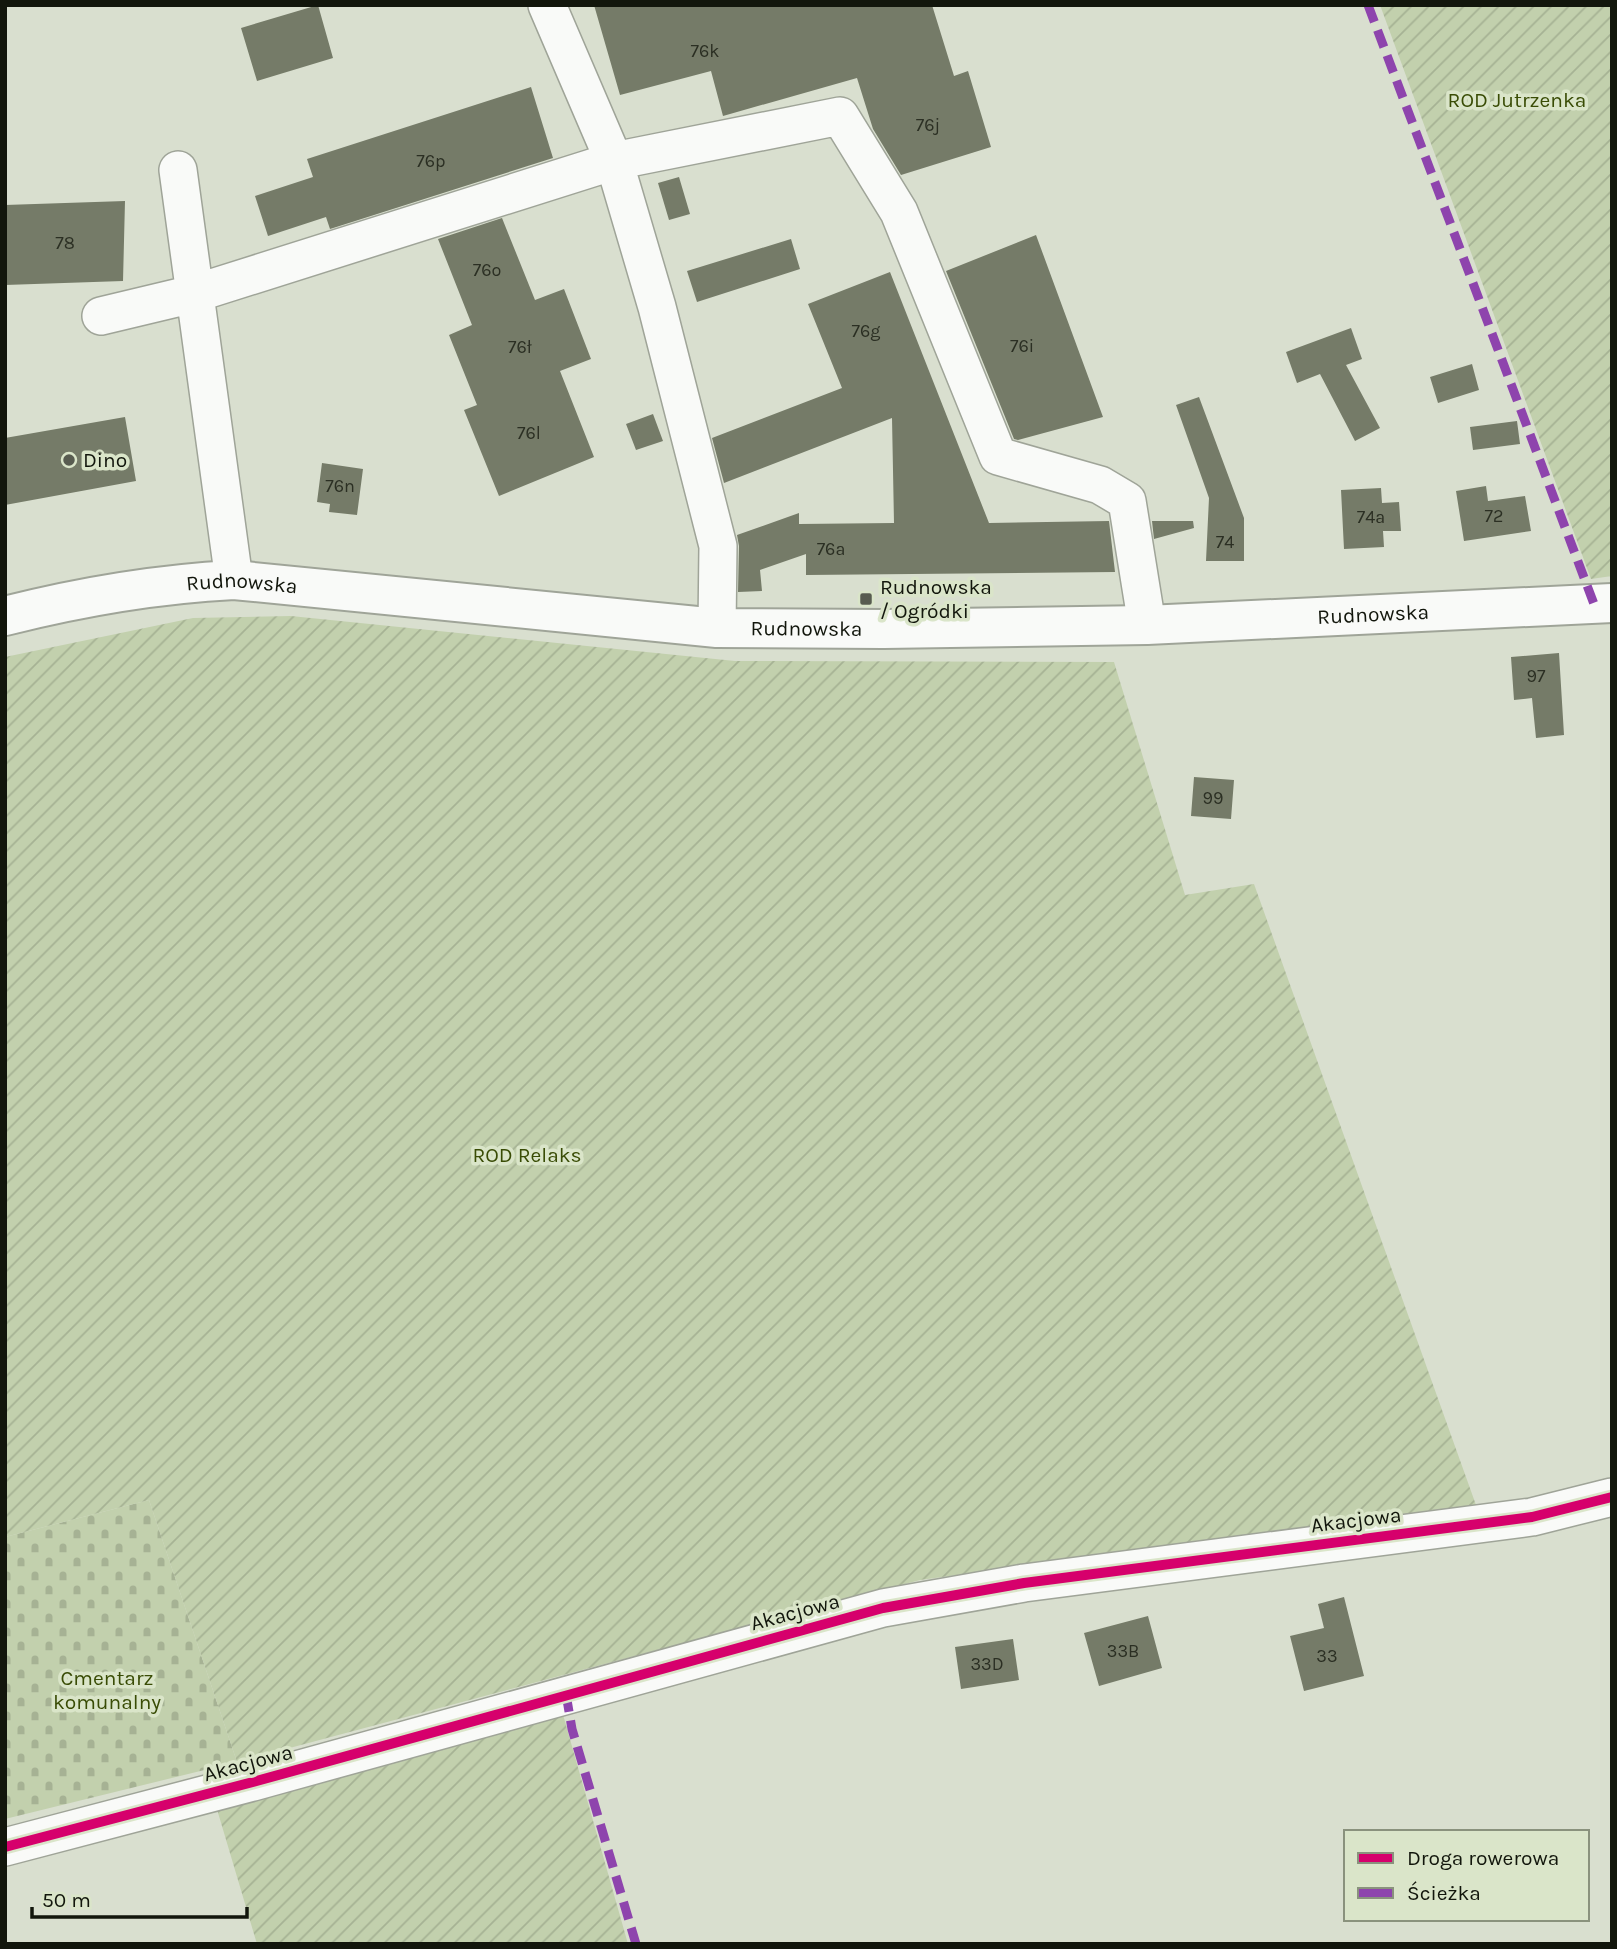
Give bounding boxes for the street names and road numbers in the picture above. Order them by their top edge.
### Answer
street label: Rudnowska [185,568,299,598]
street label: Rudnowska [1317,600,1430,629]
street label: Rudnowska [750,616,862,641]
street label: Akacjowa [1309,1503,1403,1537]
street label: Akacjowa [748,1589,842,1635]
street label: Akacjowa [201,1740,295,1786]

